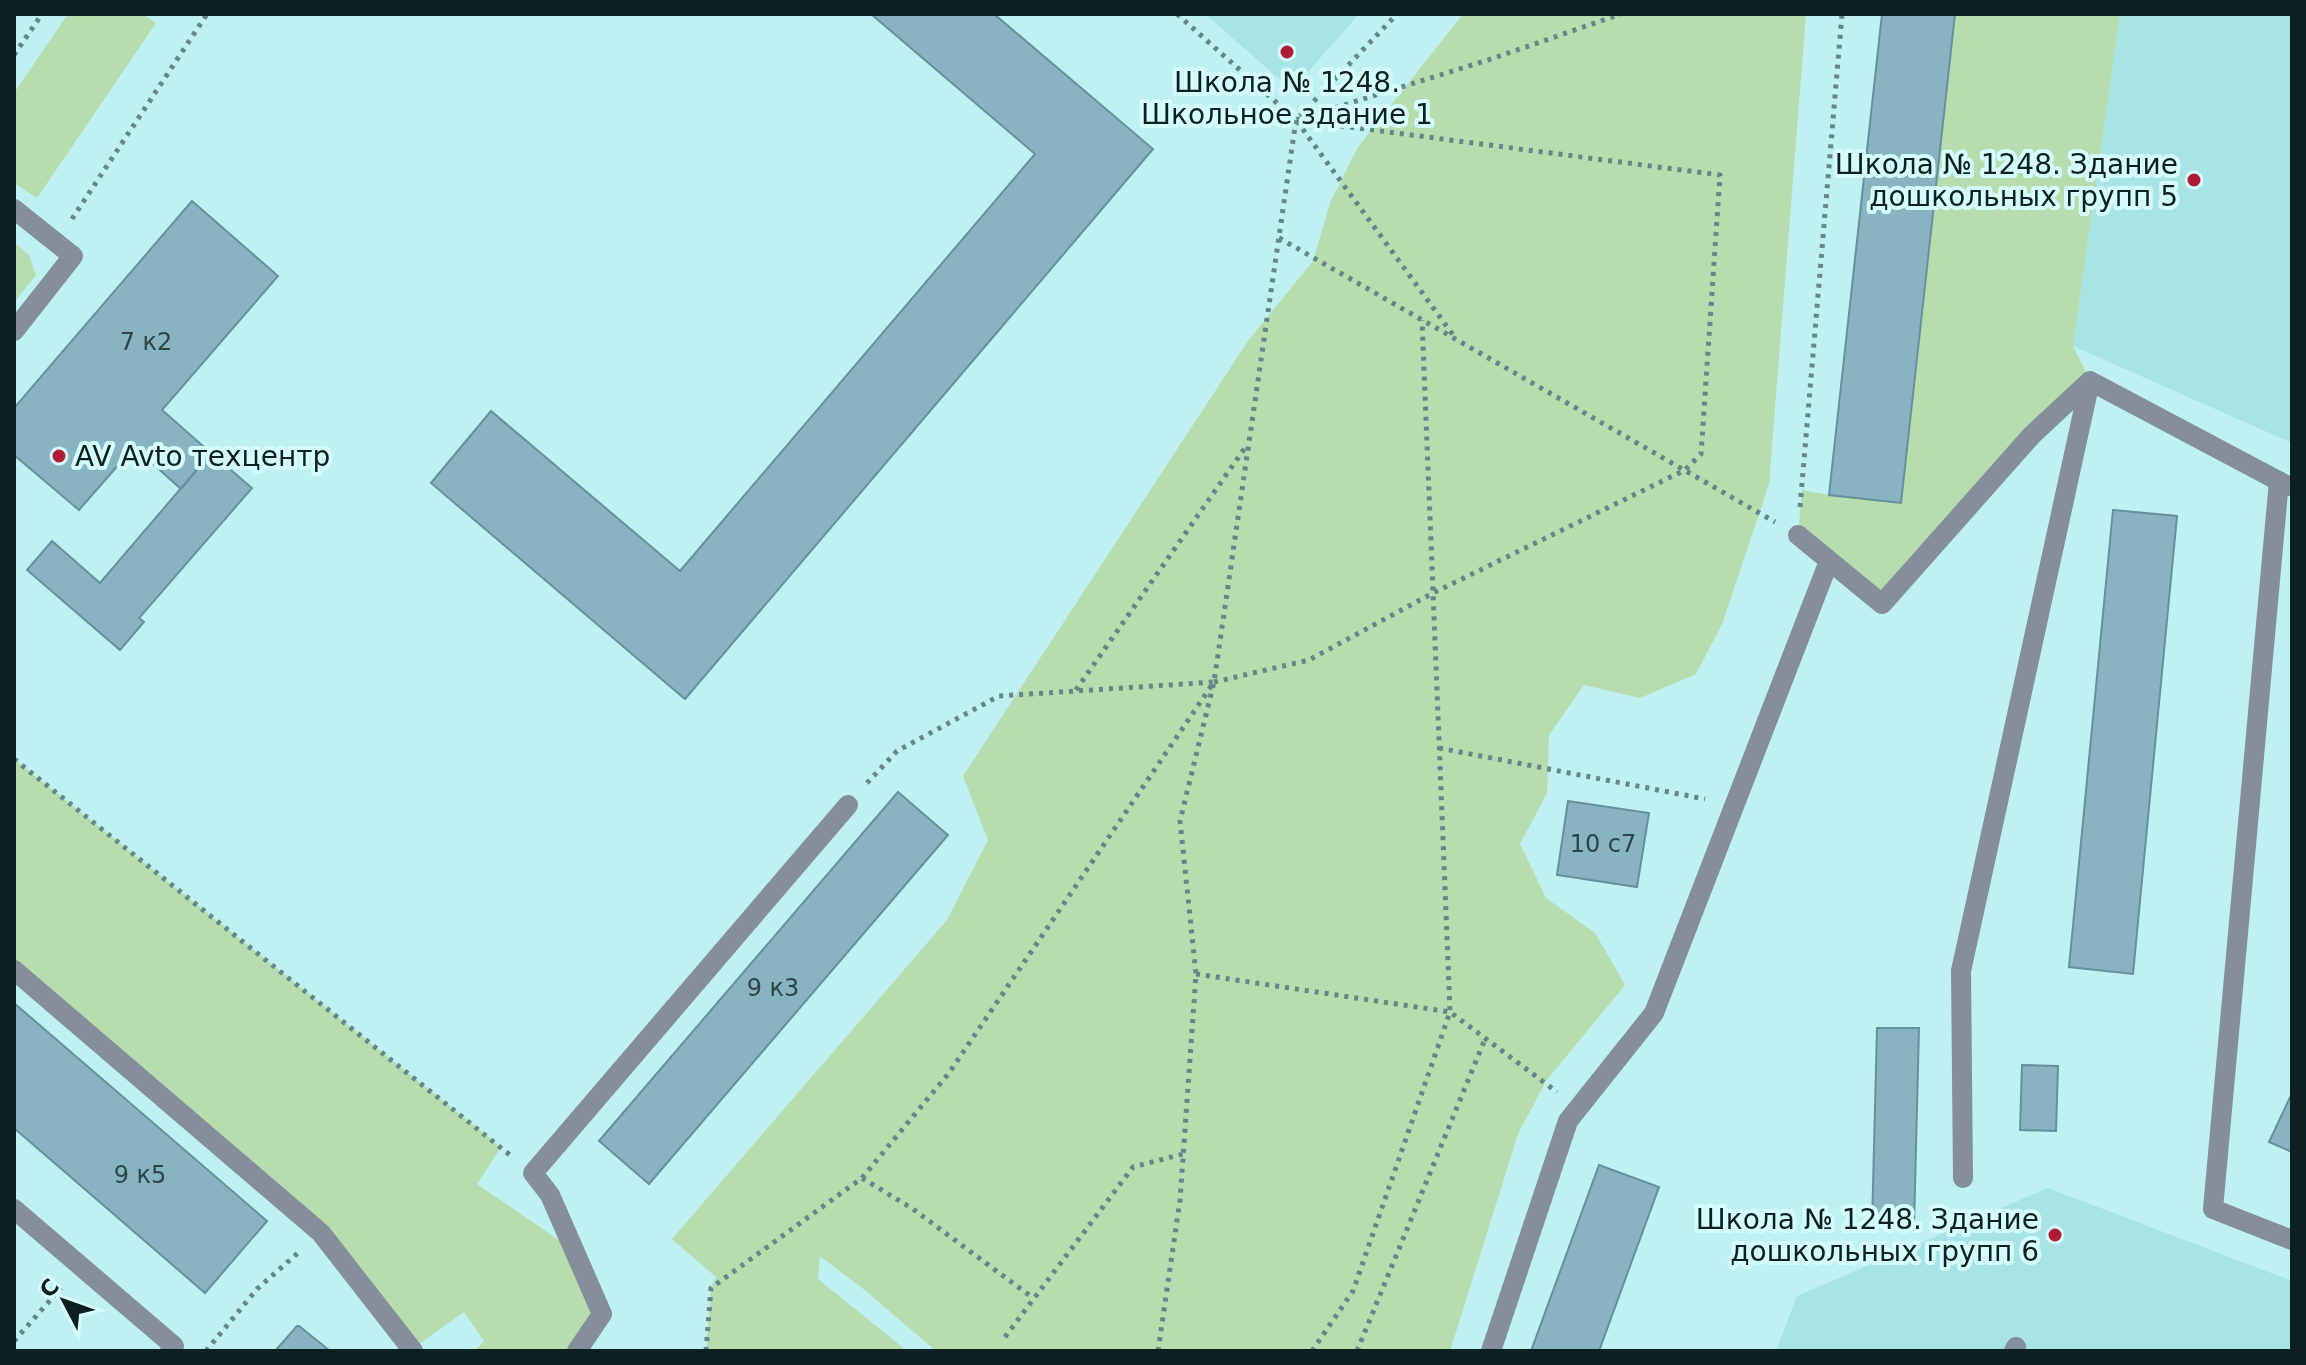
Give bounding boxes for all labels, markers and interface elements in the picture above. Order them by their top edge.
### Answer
marker: Школа № 1248. Школьное здание 1 [1278,43,1296,61]
place label: Школа № 1248. Школьное здание 1 [1141,66,1433,131]
place label: Школа № 1248. Здание дошкольных групп 5 [1835,148,2178,213]
marker: Школа № 1248. Здание дошкольных групп 5 [2185,171,2203,189]
house number: 7 к2 [120,328,172,356]
place label: AV Avto техцентр [75,440,330,473]
marker: AV Avto техцентр [50,447,68,465]
house number: 10 с7 [1570,830,1636,858]
house number: 9 к3 [747,974,799,1002]
house number: 9 к5 [114,1161,166,1189]
place label: Школа № 1248. Здание дошкольных групп 6 [1696,1203,2039,1268]
marker: Школа № 1248. Здание дошкольных групп 6 [2046,1226,2064,1244]
north arrow [24,1261,104,1341]
text: С [35,1274,64,1303]

